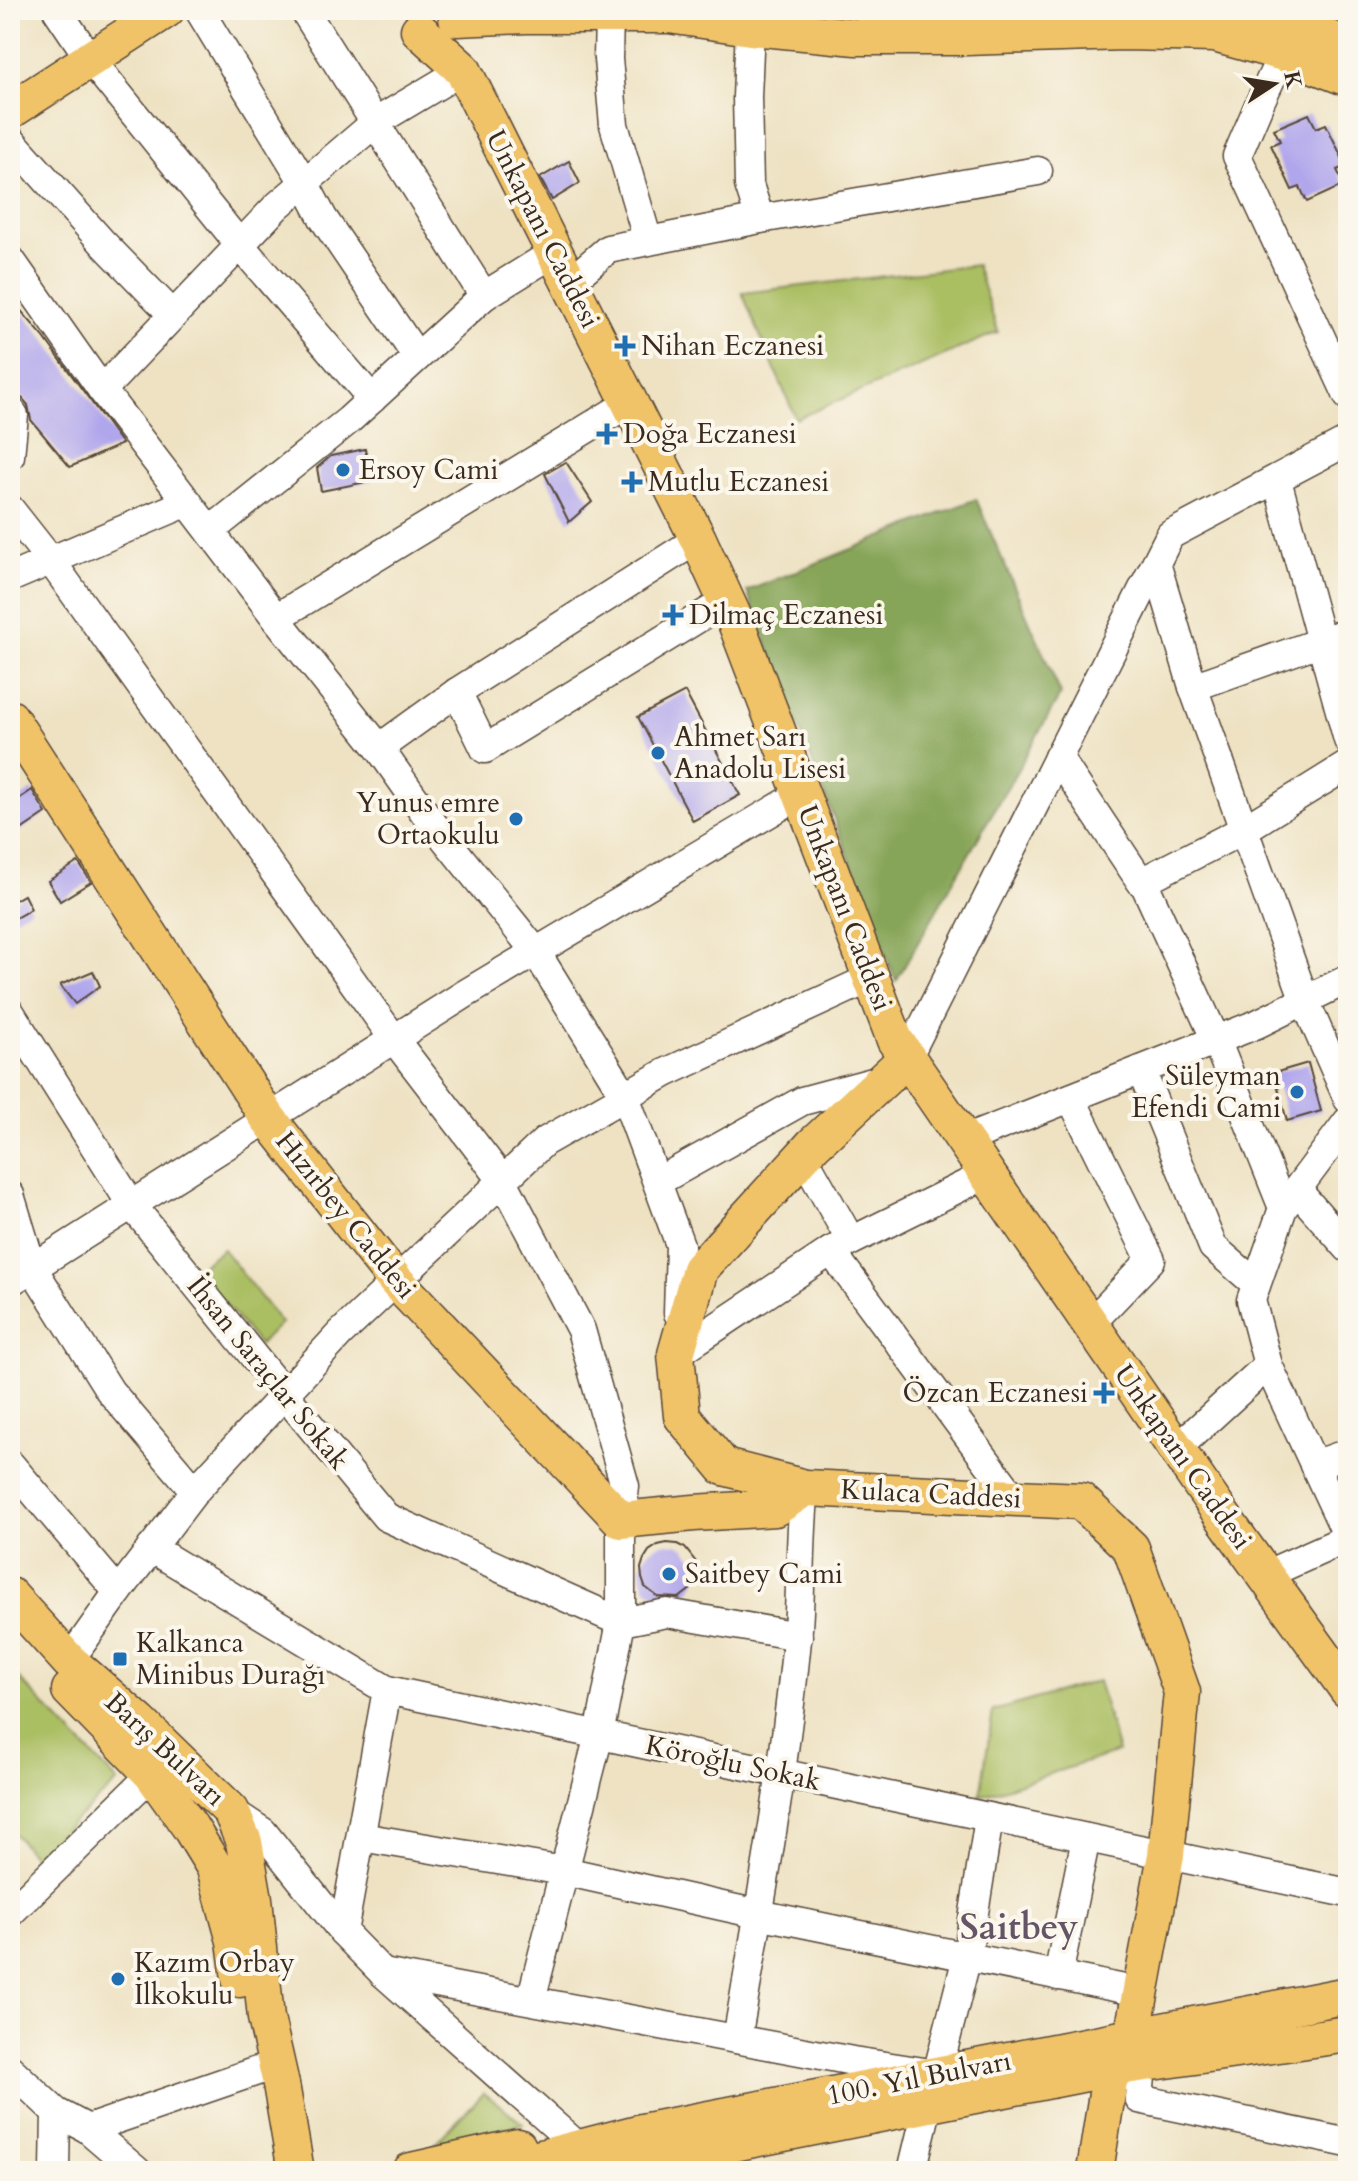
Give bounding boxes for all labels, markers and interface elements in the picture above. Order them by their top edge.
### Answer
north arrow [1234,44,1314,124]
text: K [1276,68,1309,92]
street label: Unkapanı Caddesi [477,124,609,335]
place label: Nihan Eczanesi [641,327,824,365]
marker: Nihan Eczanesi [616,337,634,355]
place label: Doğa Eczanesi [623,415,797,453]
marker: Doğa Eczanesi [598,425,616,443]
place label: Ersoy Cami [359,451,498,489]
marker: Ersoy Cami [334,461,352,479]
place label: Mutlu Eczanesi [648,463,829,501]
marker: Mutlu Eczanesi [623,473,641,491]
place label: Dilmaç Eczanesi [689,596,883,634]
marker: Dilmaç Eczanesi [664,606,682,624]
place label: Ahmet Sarı Anadolu Lisesi [674,718,846,788]
marker: Ahmet Sarı Anadolu Lisesi [649,744,667,762]
place label: Yunus emre Ortaokulu [356,784,500,854]
street label: Unkapanı Caddesi [788,800,902,1016]
marker: Yunus emre Ortaokulu [507,810,525,828]
place label: Süleyman Efendi Cami [1131,1057,1281,1127]
marker: Süleyman Efendi Cami [1288,1083,1306,1101]
street label: Hızırbey Caddesi [267,1123,425,1307]
street label: İhsan Saraçlar Sokak [178,1268,358,1478]
street label: Unkapanı Caddesi [1105,1357,1261,1557]
place label: Özcan Eczanesi [902,1374,1088,1412]
marker: Özcan Eczanesi [1095,1384,1113,1402]
street label: Kulaca Caddesi [840,1470,1023,1518]
place label: Saitbey Cami [685,1555,843,1593]
marker: Saitbey Cami [660,1565,678,1583]
place label: Kalkanca Minibus Durağı [136,1624,325,1694]
marker: Kalkanca Minibus Durağı [111,1650,129,1668]
street label: Barış Bulvarı [96,1683,234,1815]
street label: Köroğlu Sokak [642,1726,824,1800]
district label: Saitbey [960,1903,1079,1952]
place label: Kazım Orbay İlkokulu [134,1944,295,2014]
marker: Kazım Orbay İlkokulu [109,1970,127,1988]
street label: 100. Yıl Bulvarı [824,2041,1014,2114]

